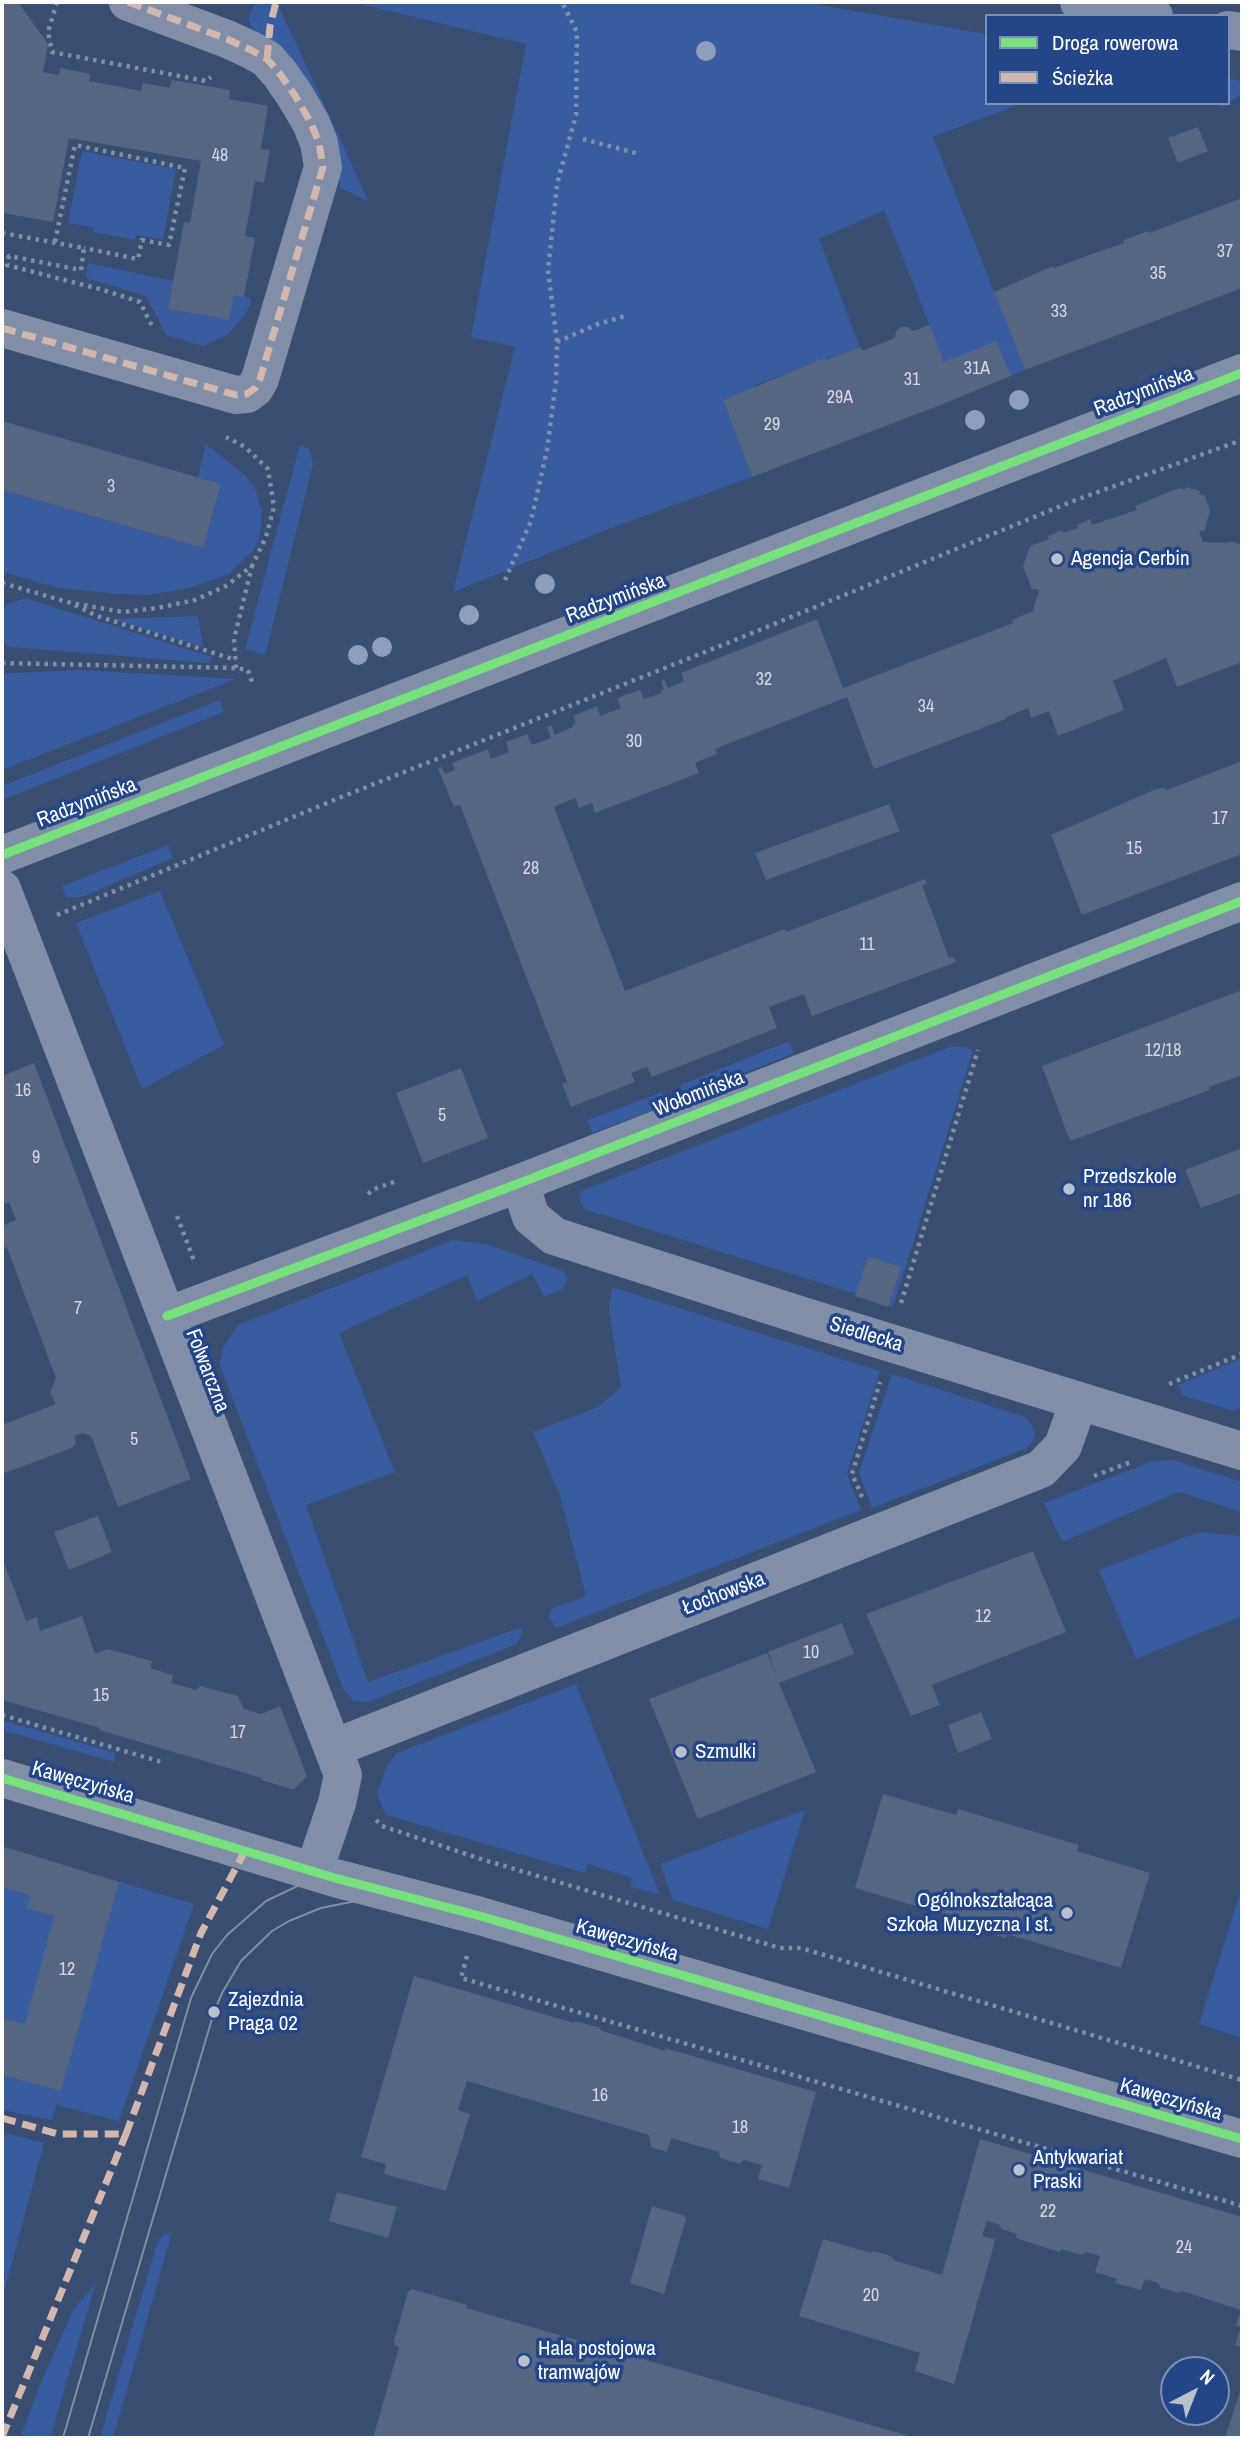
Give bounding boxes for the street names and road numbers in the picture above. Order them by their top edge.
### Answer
street label: Radzymińska [1091,362,1197,422]
street label: Radzymińska [563,569,669,629]
street label: Radzymińska [34,773,140,833]
street label: Wołomińska [650,1065,748,1123]
street label: Siedlecka [826,1312,906,1358]
street label: Folwarczna [180,1326,234,1416]
street label: Łochowska [679,1567,769,1621]
street label: Kawęczyńska [29,1756,137,1810]
street label: Kawęczyńska [573,1914,681,1968]
street label: Kawęczyńska [1117,2073,1225,2127]

